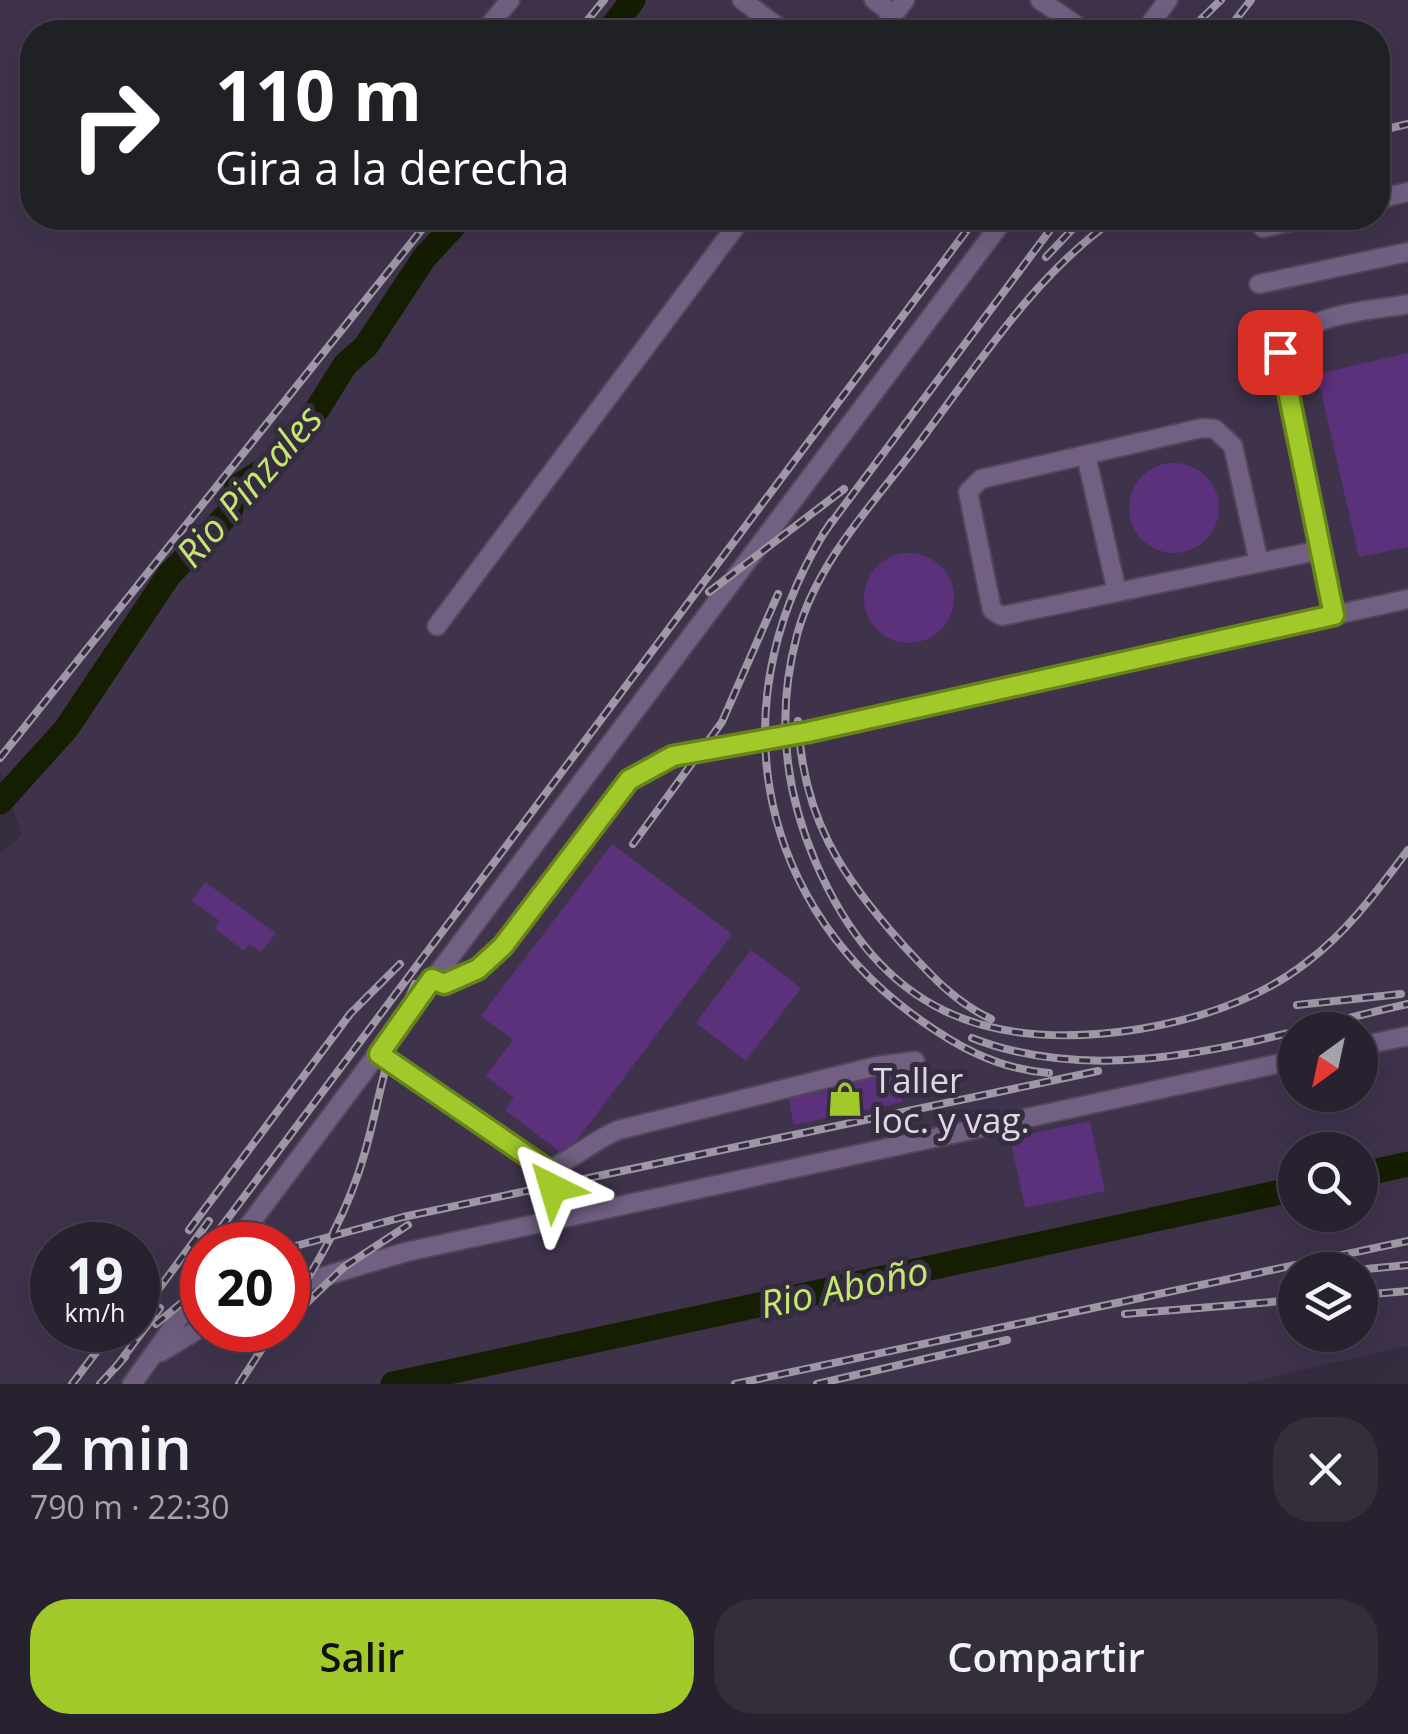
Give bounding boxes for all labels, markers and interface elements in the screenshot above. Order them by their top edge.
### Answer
text: 110 m [215,46,422,142]
icon: right [50,60,180,190]
text: Gira a la derecha [215,137,570,198]
pin [1238,310,1323,395]
icon: arrive [1253,325,1308,380]
water label: Rio Pinzales [163,393,333,577]
north arrow [1278,1012,1378,1112]
map controls [1278,1012,1378,1352]
place label: Taller loc. y vag. [873,1056,1030,1143]
shop icon: Taller loc. y vag. [826,1080,864,1118]
button: search [1278,1132,1378,1232]
position arrow [501,1136,605,1240]
speed limit sign: 20 [180,1222,310,1352]
text: 19 [66,1241,124,1309]
water label: Rio Aboño [755,1243,933,1329]
button: layers [1278,1252,1378,1352]
text: km/h [65,1295,125,1329]
text: 2 min [30,1406,192,1488]
button: close [1273,1417,1378,1522]
text: 790 m · 22:30 [30,1485,229,1528]
button: Salir [30,1599,694,1714]
button: Compartir [714,1599,1378,1714]

